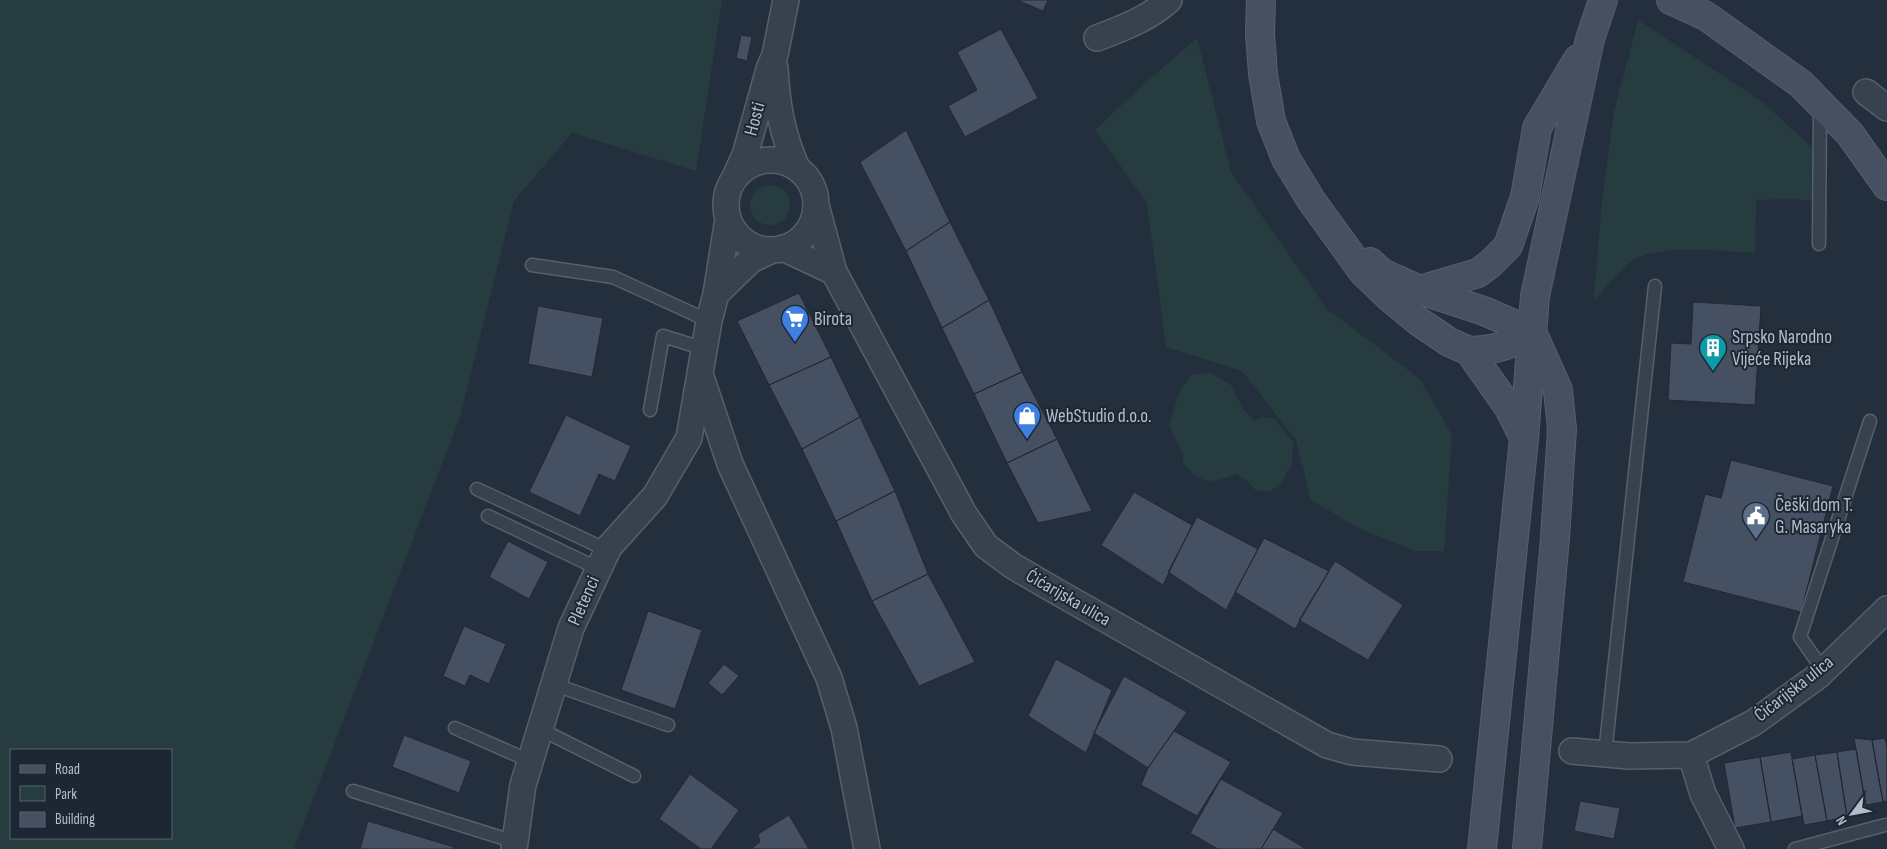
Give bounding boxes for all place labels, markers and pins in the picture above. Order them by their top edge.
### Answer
supermarket icon: Birota [780,304,810,343]
place label: Birota [814,308,852,331]
place label: Srpsko Narodno Vijeće Rijeka [1732,326,1832,371]
building icon: Srpsko Narodno Vijeće Rijeka [1698,333,1728,372]
shop icon: WebStudio d.o.o. [1012,401,1042,440]
place label: WebStudio d.o.o. [1046,405,1152,428]
place label: Češki dom T. G. Masaryka [1775,494,1853,539]
public building icon: Češki dom T. G. Masaryka [1741,501,1771,540]

